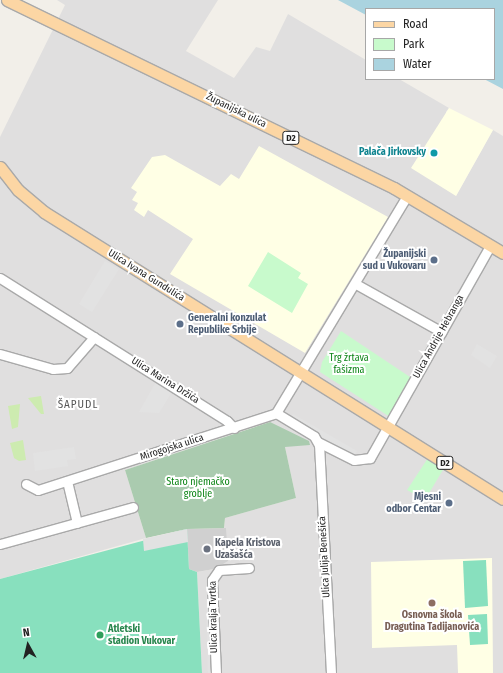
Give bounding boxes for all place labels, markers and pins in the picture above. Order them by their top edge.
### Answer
place label: Palača Jirkovsky [359,147,426,159]
marker: Palača Jirkovsky [429,148,439,158]
place label: Županijski sud u Vukovaru [363,248,426,272]
marker: Županijski sud u Vukovaru [429,255,439,265]
place label: Generalni konzulat Republike Srbije [188,312,266,336]
marker: Generalni konzulat Republike Srbije [175,319,185,329]
place label: Mjesni odbor Centar [386,491,441,514]
marker: Mjesni odbor Centar [444,498,454,508]
place label: Kapela Kristova Uzašašća [215,537,280,560]
marker: Kapela Kristova Uzašašća [202,544,212,554]
marker: Osnovna škola Dragutina Tadijanovića [427,598,437,608]
place label: Osnovna škola Dragutina Tadijanovića [385,609,479,632]
place label: Atletski stadion Vukovar [108,623,175,646]
marker: Atletski stadion Vukovar [95,630,105,640]

